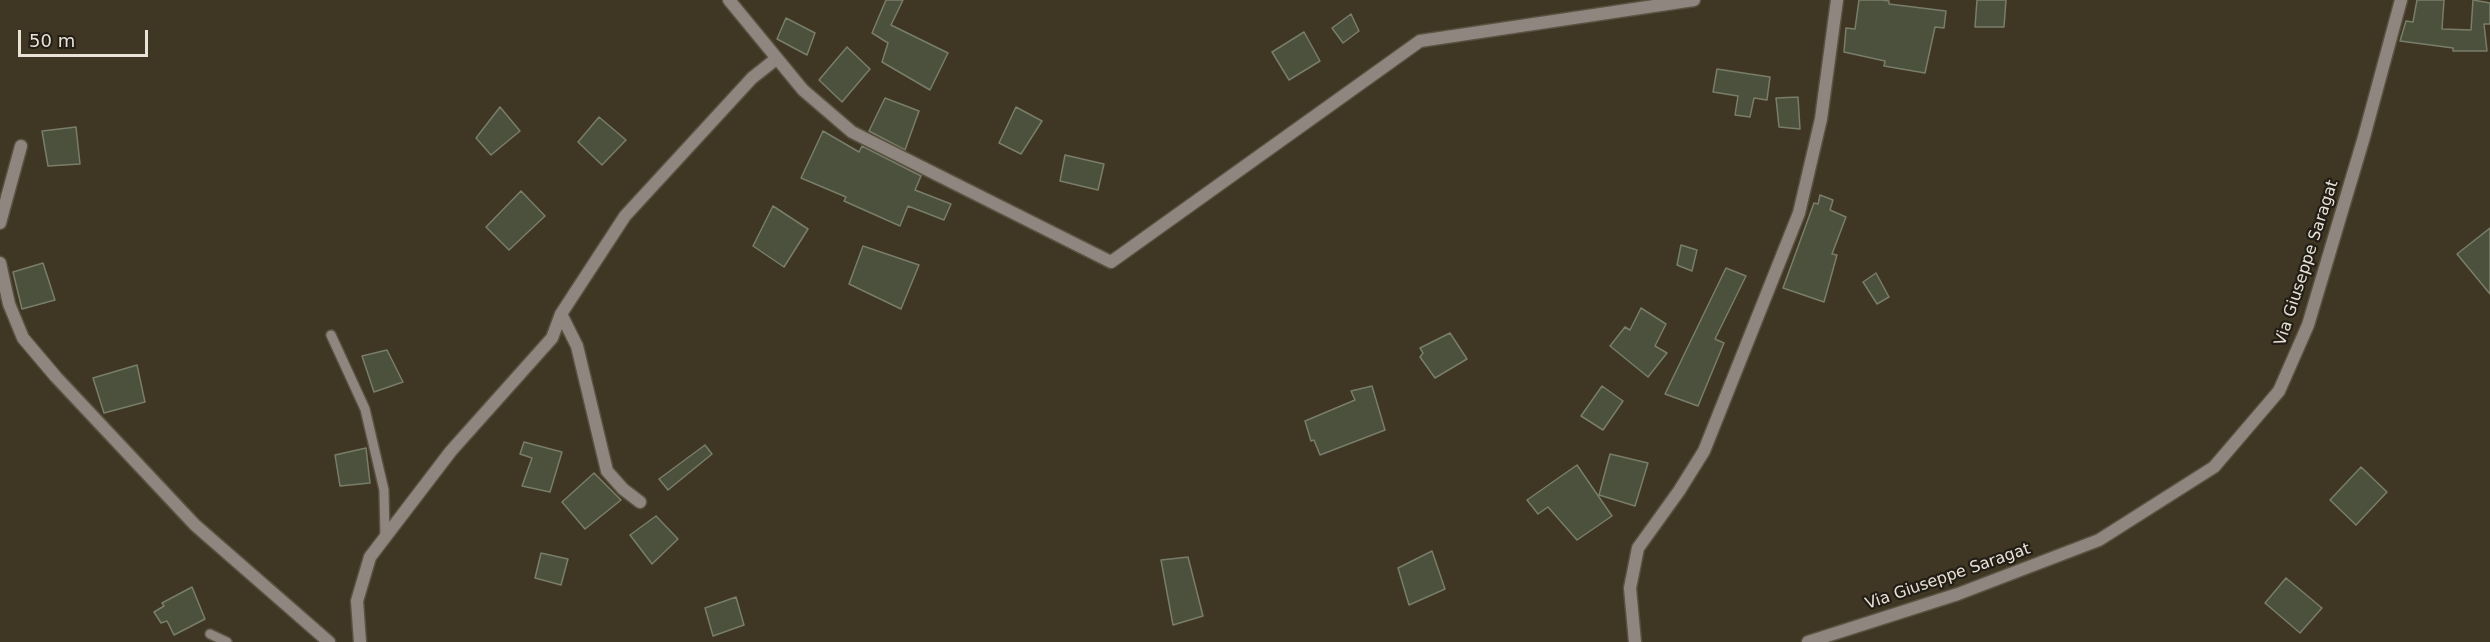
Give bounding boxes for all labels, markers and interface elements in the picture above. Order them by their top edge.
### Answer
scale bar [21,18,152,56]
text: 50 m [29,30,75,51]
street label: Via Giuseppe Saragat [2271,178,2343,348]
street label: Via Giuseppe Saragat [1863,540,2033,614]

